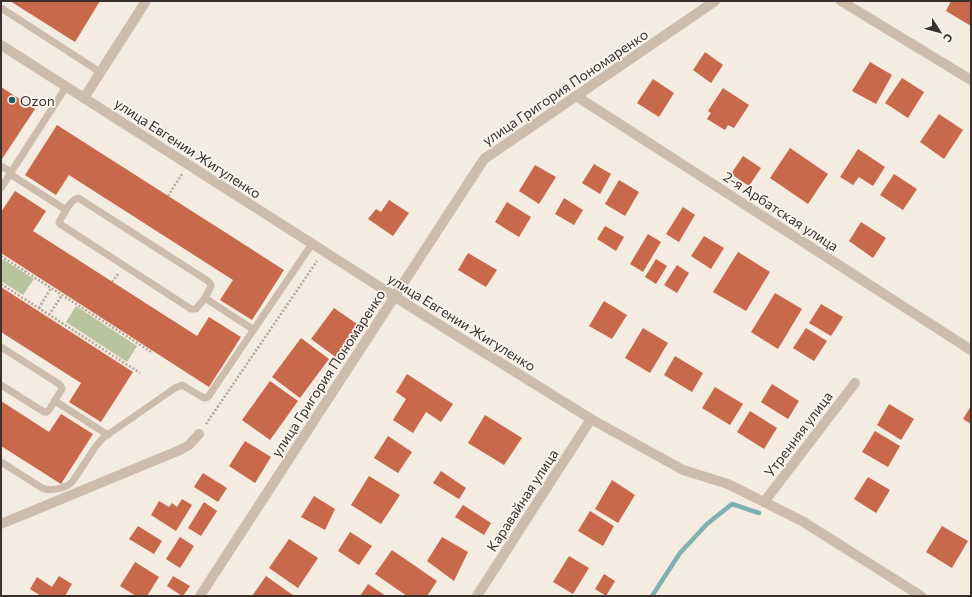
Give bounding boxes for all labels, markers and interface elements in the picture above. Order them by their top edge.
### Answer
north arrow [920,12,960,52]
street label: улица Григория Пономаренко [479,25,651,149]
text: С [941,31,956,45]
place label: Ozon [20,92,55,109]
street label: улица Евгении Жигуленко [112,94,264,202]
marker: Ozon [7,95,17,105]
street label: 2-я Арбатская улица [720,167,842,255]
street label: улица Евгении Жигуленко [385,269,539,375]
street label: улица Григория Пономаренко [267,286,389,460]
street label: Утренняя улица [760,388,836,480]
street label: Каравайная улица [483,446,561,554]

